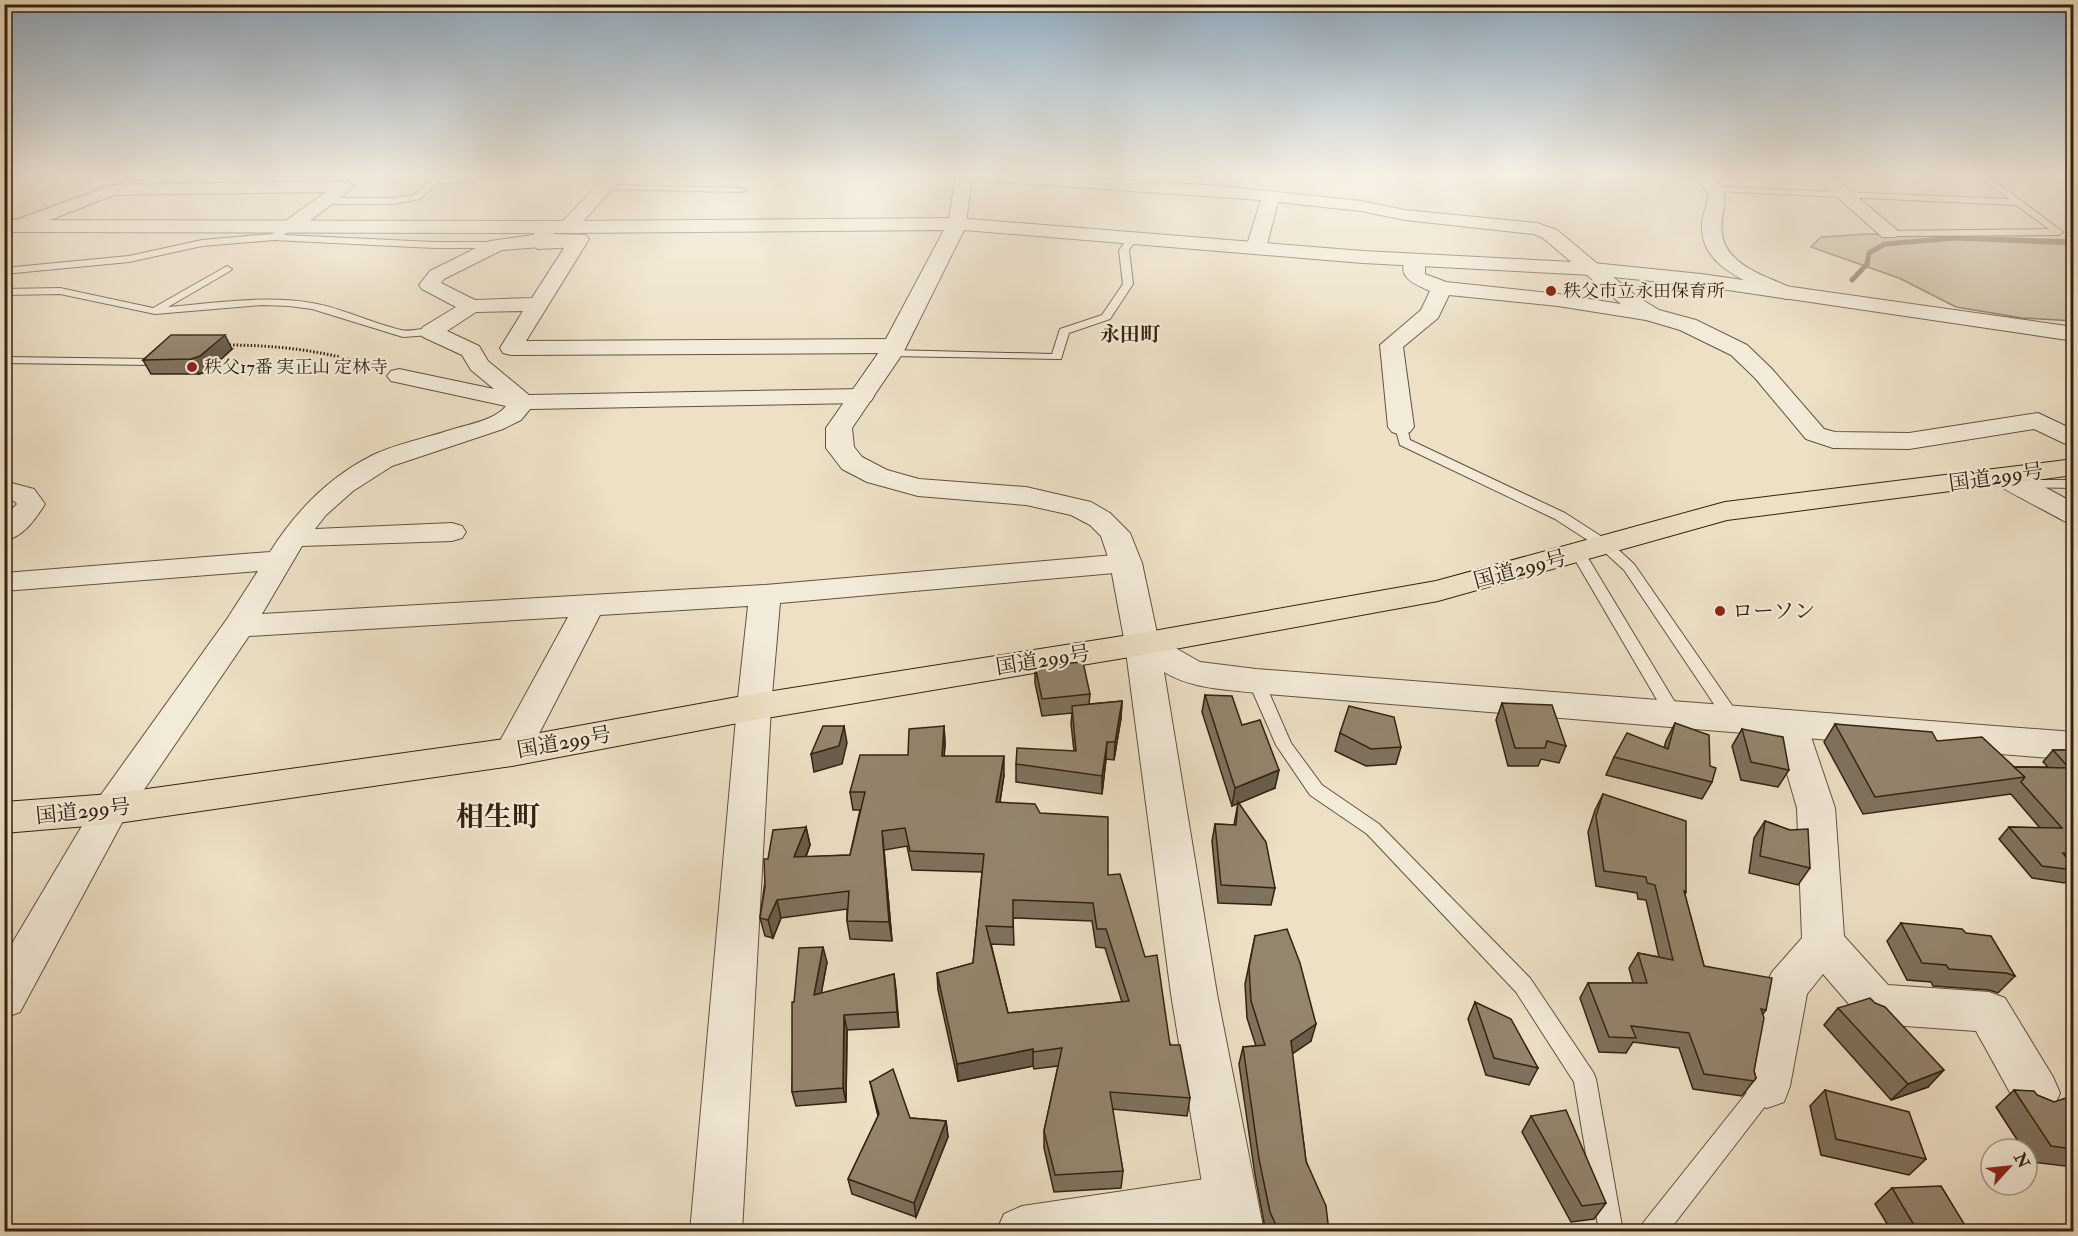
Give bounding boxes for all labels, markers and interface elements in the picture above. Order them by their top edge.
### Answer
place label: 秩父市立永田保育所 [1563,280,1725,303]
marker: 秩父市立永田保育所 [1544,284,1558,298]
district label: 永田町 [1100,322,1161,347]
place label: 秩父17番 実正山 定林寺 [204,356,388,379]
marker: 秩父17番 実正山 定林寺 [185,360,199,374]
street label: 国道299号 [1947,458,2045,497]
street label: 国道299号 [1471,544,1570,595]
place label: ローソン [1732,598,1815,625]
marker: ローソン [1713,604,1727,618]
street label: 国道299号 [994,640,1092,681]
street label: 国道299号 [515,721,613,764]
street label: 国道299号 [34,793,132,830]
district label: 相生町 [456,800,540,835]
north arrow [1979,1137,2039,1197]
text: N [2009,1149,2034,1172]

